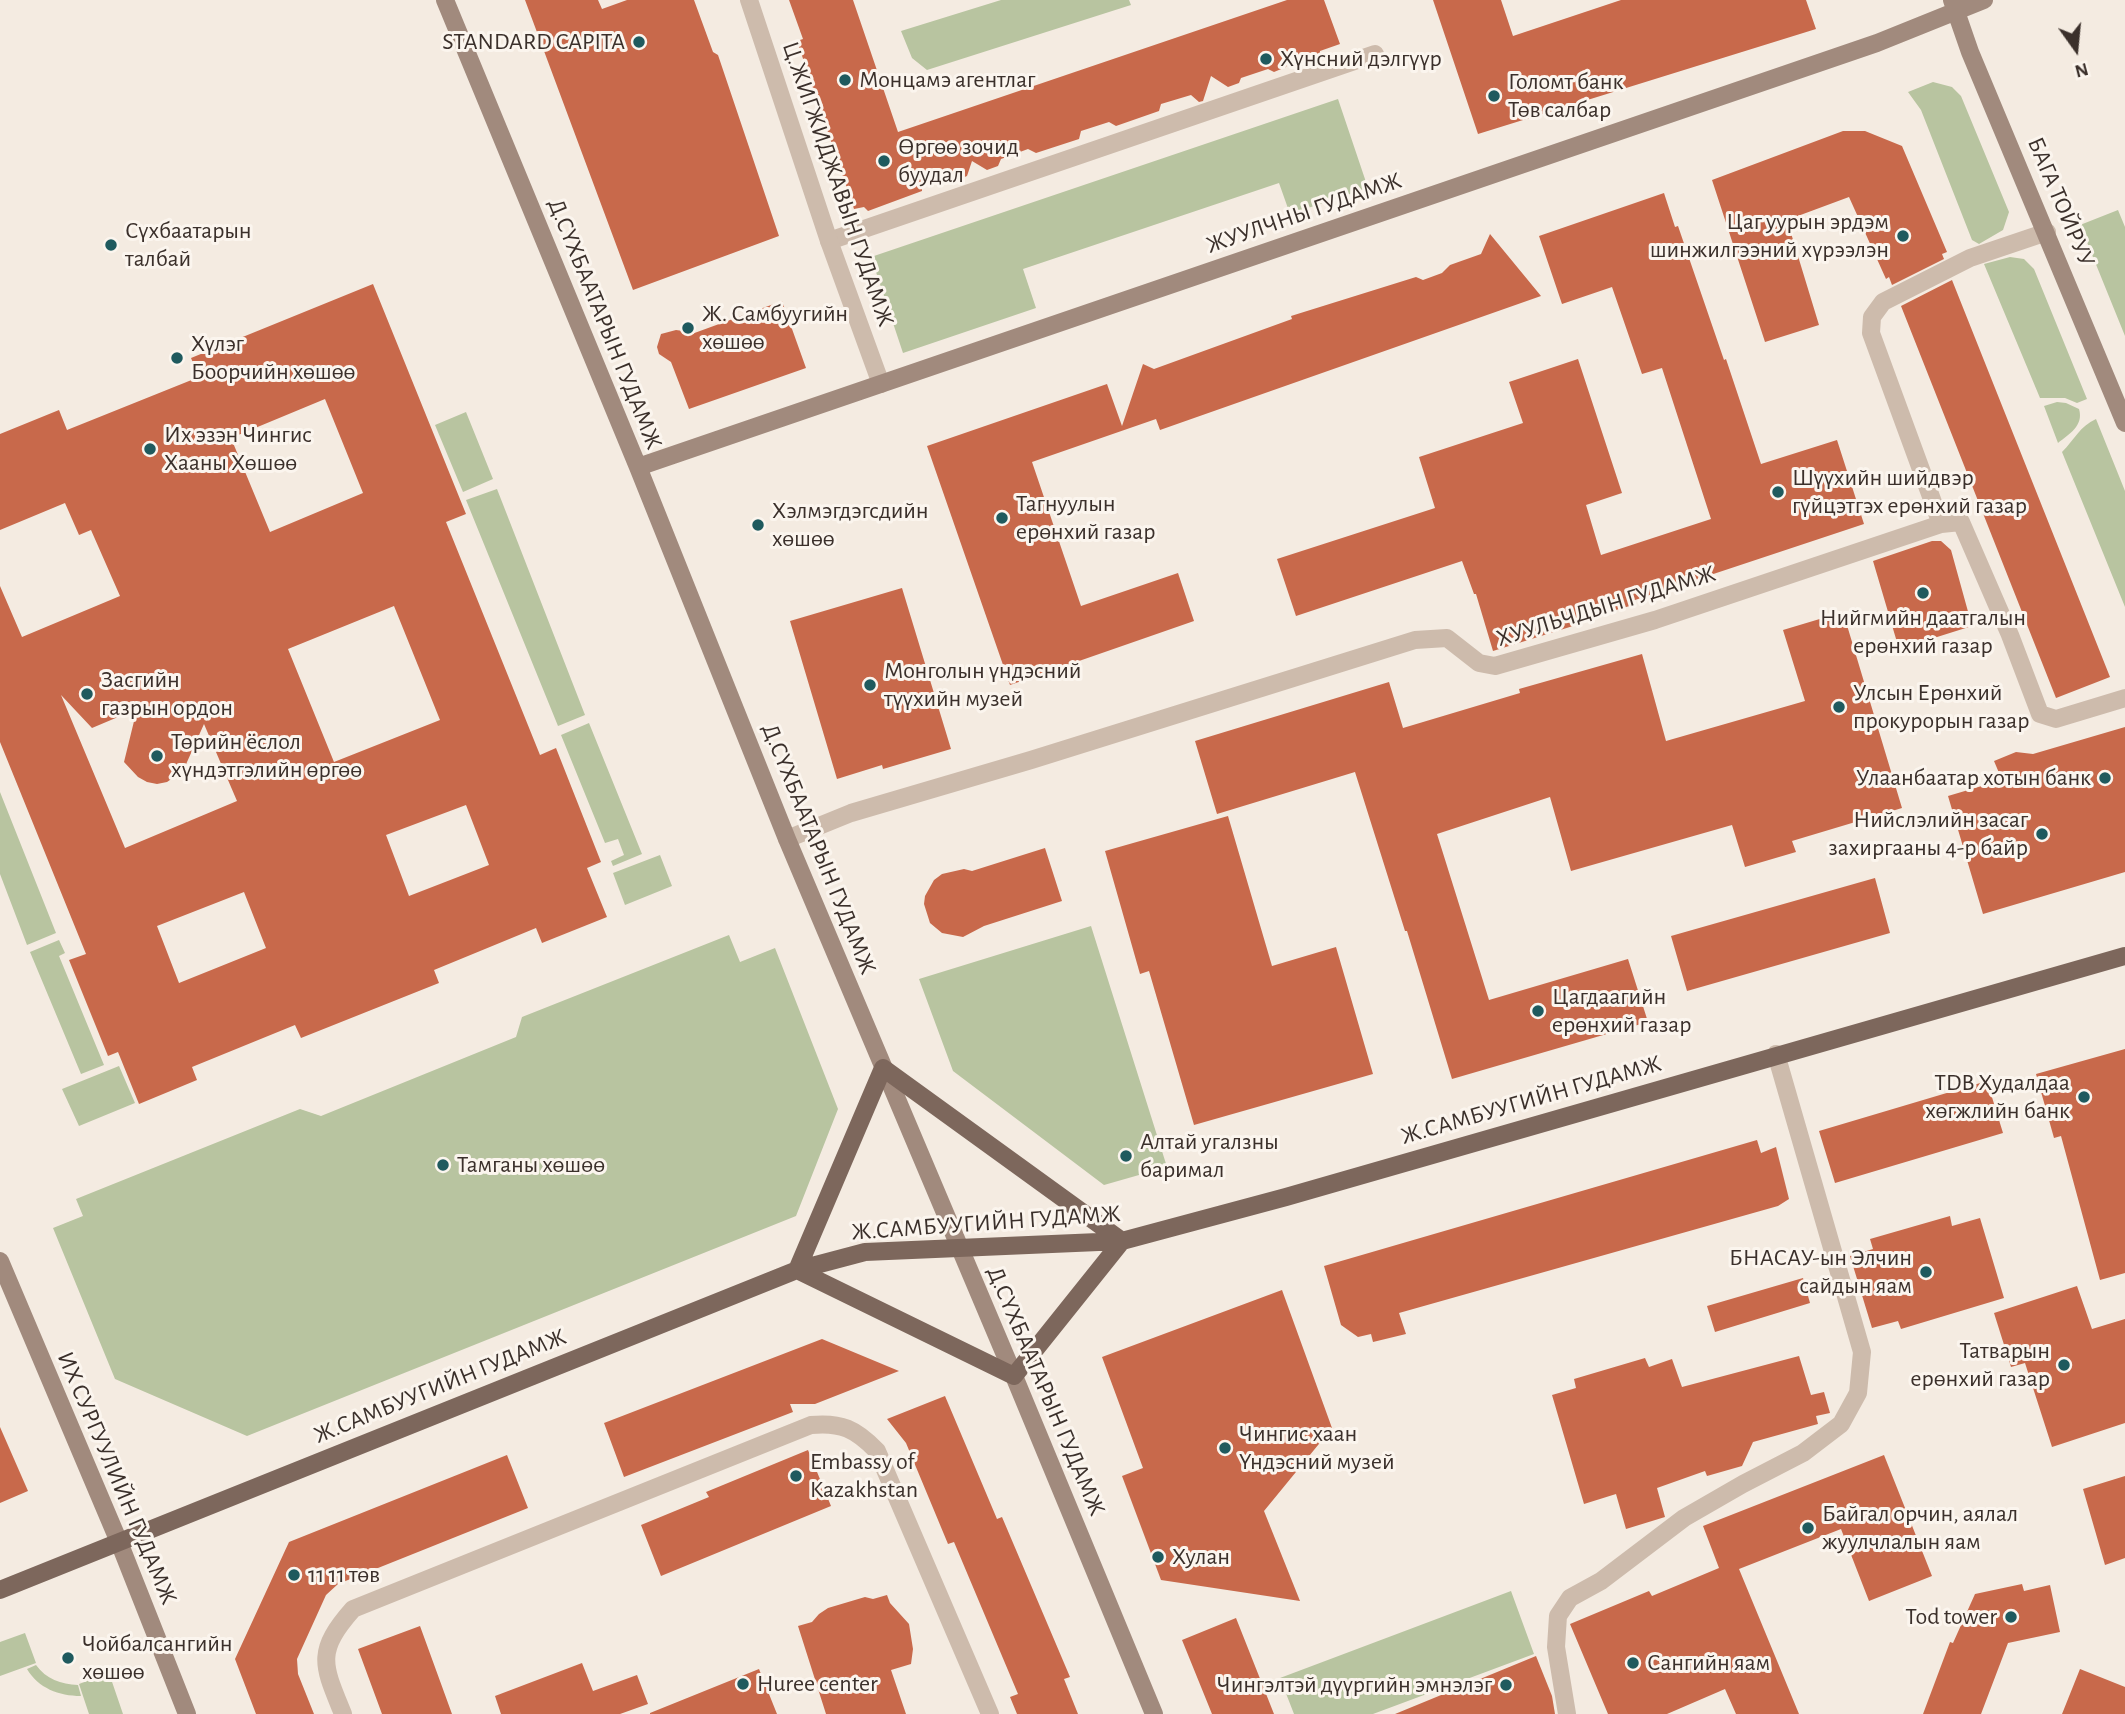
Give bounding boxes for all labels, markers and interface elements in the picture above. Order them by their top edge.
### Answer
north arrow [2041,14,2111,84]
place label: STANDARD CAPITA [442,28,625,56]
marker: STANDARD CAPITA [631,34,647,50]
street label: Ц.ЖИГЖИДЖАВЫН ГУДАМЖ [776,38,900,330]
place label: Хүнсний дэлгүүр [1280,45,1442,73]
marker: Хүнсний дэлгүүр [1258,51,1274,67]
text: N [2073,59,2090,81]
place label: Монцамэ агентлаг [859,66,1035,94]
place label: Голомт банк Төв салбар [1508,68,1623,124]
marker: Монцамэ агентлаг [837,72,853,88]
marker: Голомт банк Төв салбар [1486,88,1502,104]
place label: Өргөө зочид буудал [898,133,1019,189]
street label: БАГА ТОЙРУУ [2021,133,2101,271]
marker: Өргөө зочид буудал [876,153,892,169]
street label: ЖУУЛЧНЫ ГУДАМЖ [1203,166,1405,260]
street label: Д.СҮХБААТАРЫН ГУДАМЖ [541,194,669,454]
place label: Цаг уурын эрдэм шинжилгээний хүрээлэн [1650,208,1889,264]
place label: Сүхбаатарын талбай [125,217,252,273]
marker: Цаг уурын эрдэм шинжилгээний хүрээлэн [1895,228,1911,244]
marker: Сүхбаатарын талбай [103,237,119,253]
place label: Ж. Самбуугийн хөшөө [702,300,848,356]
marker: Ж. Самбуугийн хөшөө [680,320,696,336]
place label: Хүлэг Боорчийн хөшөө [191,330,355,386]
marker: Хүлэг Боорчийн хөшөө [169,350,185,366]
place label: Их эзэн Чингис Хааны Хөшөө [164,421,312,477]
marker: Их эзэн Чингис Хааны Хөшөө [142,441,158,457]
place label: Шүүхийн шийдвэр гүйцэтгэх ерөнхий газар [1792,464,2027,520]
marker: Шүүхийн шийдвэр гүйцэтгэх ерөнхий газар [1770,484,1786,500]
place label: Тагнуулын ерөнхий газар [1016,490,1155,546]
place label: Хэлмэгдэгсдийн хөшөө [772,497,929,553]
marker: Тагнуулын ерөнхий газар [994,510,1010,526]
marker: Хэлмэгдэгсдийн хөшөө [750,517,766,533]
street label: ХУУЛЬЧДЫН ГУДАМЖ [1493,559,1719,653]
marker: Нийгмийн даатгалын ерөнхий газар [1915,585,1931,601]
place label: Нийгмийн даатгалын ерөнхий газар [1820,604,2026,660]
place label: Монголын үндэсний түүхийн музей [884,657,1081,713]
place label: Засгийн газрын ордон [101,666,233,722]
marker: Монголын үндэсний түүхийн музей [862,677,878,693]
place label: Улсын Ерөнхий прокурорын газар [1853,679,2029,735]
marker: Засгийн газрын ордон [79,686,95,702]
marker: Улсын Ерөнхий прокурорын газар [1831,699,1847,715]
street label: Д.СҮХБААТАРЫН ГУДАМЖ [755,719,883,979]
place label: Төрийн ёслол хүндэтгэлийн өргөө [171,728,362,784]
marker: Төрийн ёслол хүндэтгэлийн өргөө [149,748,165,764]
place label: Улаанбаатар хотын банк [1856,764,2091,792]
marker: Улаанбаатар хотын банк [2097,770,2113,786]
place label: Нийслэлийн засаг захиргааны 4-р байр [1828,806,2028,862]
marker: Нийслэлийн засаг захиргааны 4-р байр [2034,826,2050,842]
place label: Цагдаагийн ерөнхий газар [1552,983,1691,1039]
marker: Цагдаагийн ерөнхий газар [1530,1003,1546,1019]
street label: Ж.САМБУУГИЙН ГУДАМЖ [1398,1049,1664,1151]
place label: TDB Худалдаа хөгжлийн банк [1925,1069,2070,1125]
marker: TDB Худалдаа хөгжлийн банк [2076,1089,2092,1105]
place label: Алтай угалзны баримал [1140,1128,1279,1184]
marker: Алтай угалзны баримал [1118,1148,1134,1164]
place label: Тамганы хөшөө [457,1151,605,1179]
marker: Тамганы хөшөө [435,1157,451,1173]
street label: Ж.САМБУУГИЙН ГУДАМЖ [851,1199,1121,1247]
place label: БНАСАУ-ын Элчин сайдын яам [1729,1244,1912,1300]
street label: Д.СҮХБААТАРЫН ГУДАМЖ [980,1262,1112,1520]
marker: БНАСАУ-ын Элчин сайдын яам [1918,1264,1934,1280]
street label: Ж.САМБУУГИЙН ГУДАМЖ [310,1322,570,1450]
place label: Татварын ерөнхий газар [1911,1337,2050,1393]
street label: ИХ СУРГУУЛИЙН ГУДАМЖ [51,1347,183,1609]
marker: Татварын ерөнхий газар [2056,1357,2072,1373]
place label: Чингис хаан Үндэсний музей [1239,1420,1395,1476]
marker: Чингис хаан Үндэсний музей [1217,1440,1233,1456]
place label: Embassy of Kazakhstan [810,1448,918,1504]
marker: Embassy of Kazakhstan [788,1468,804,1484]
place label: Байгал орчин, аялал жуулчлалын яам [1822,1500,2018,1556]
marker: Байгал орчин, аялал жуулчлалын яам [1800,1520,1816,1536]
place label: Хулан [1172,1543,1230,1571]
marker: Хулан [1150,1549,1166,1565]
place label: 11 11 төв [308,1561,380,1589]
marker: 11 11 төв [286,1567,302,1583]
place label: Tod tower [1905,1603,1997,1631]
marker: Tod tower [2003,1609,2019,1625]
place label: Чойбалсангийн хөшөө [82,1630,232,1686]
place label: Сангийн яам [1647,1649,1770,1677]
marker: Чойбалсангийн хөшөө [60,1650,76,1666]
marker: Сангийн яам [1625,1655,1641,1671]
place label: Huree center [757,1670,878,1698]
place label: Чингэлтэй дүүргийн эмнэлэг [1217,1671,1492,1699]
marker: Huree center [735,1676,751,1692]
marker: Чингэлтэй дүүргийн эмнэлэг [1498,1677,1514,1693]

